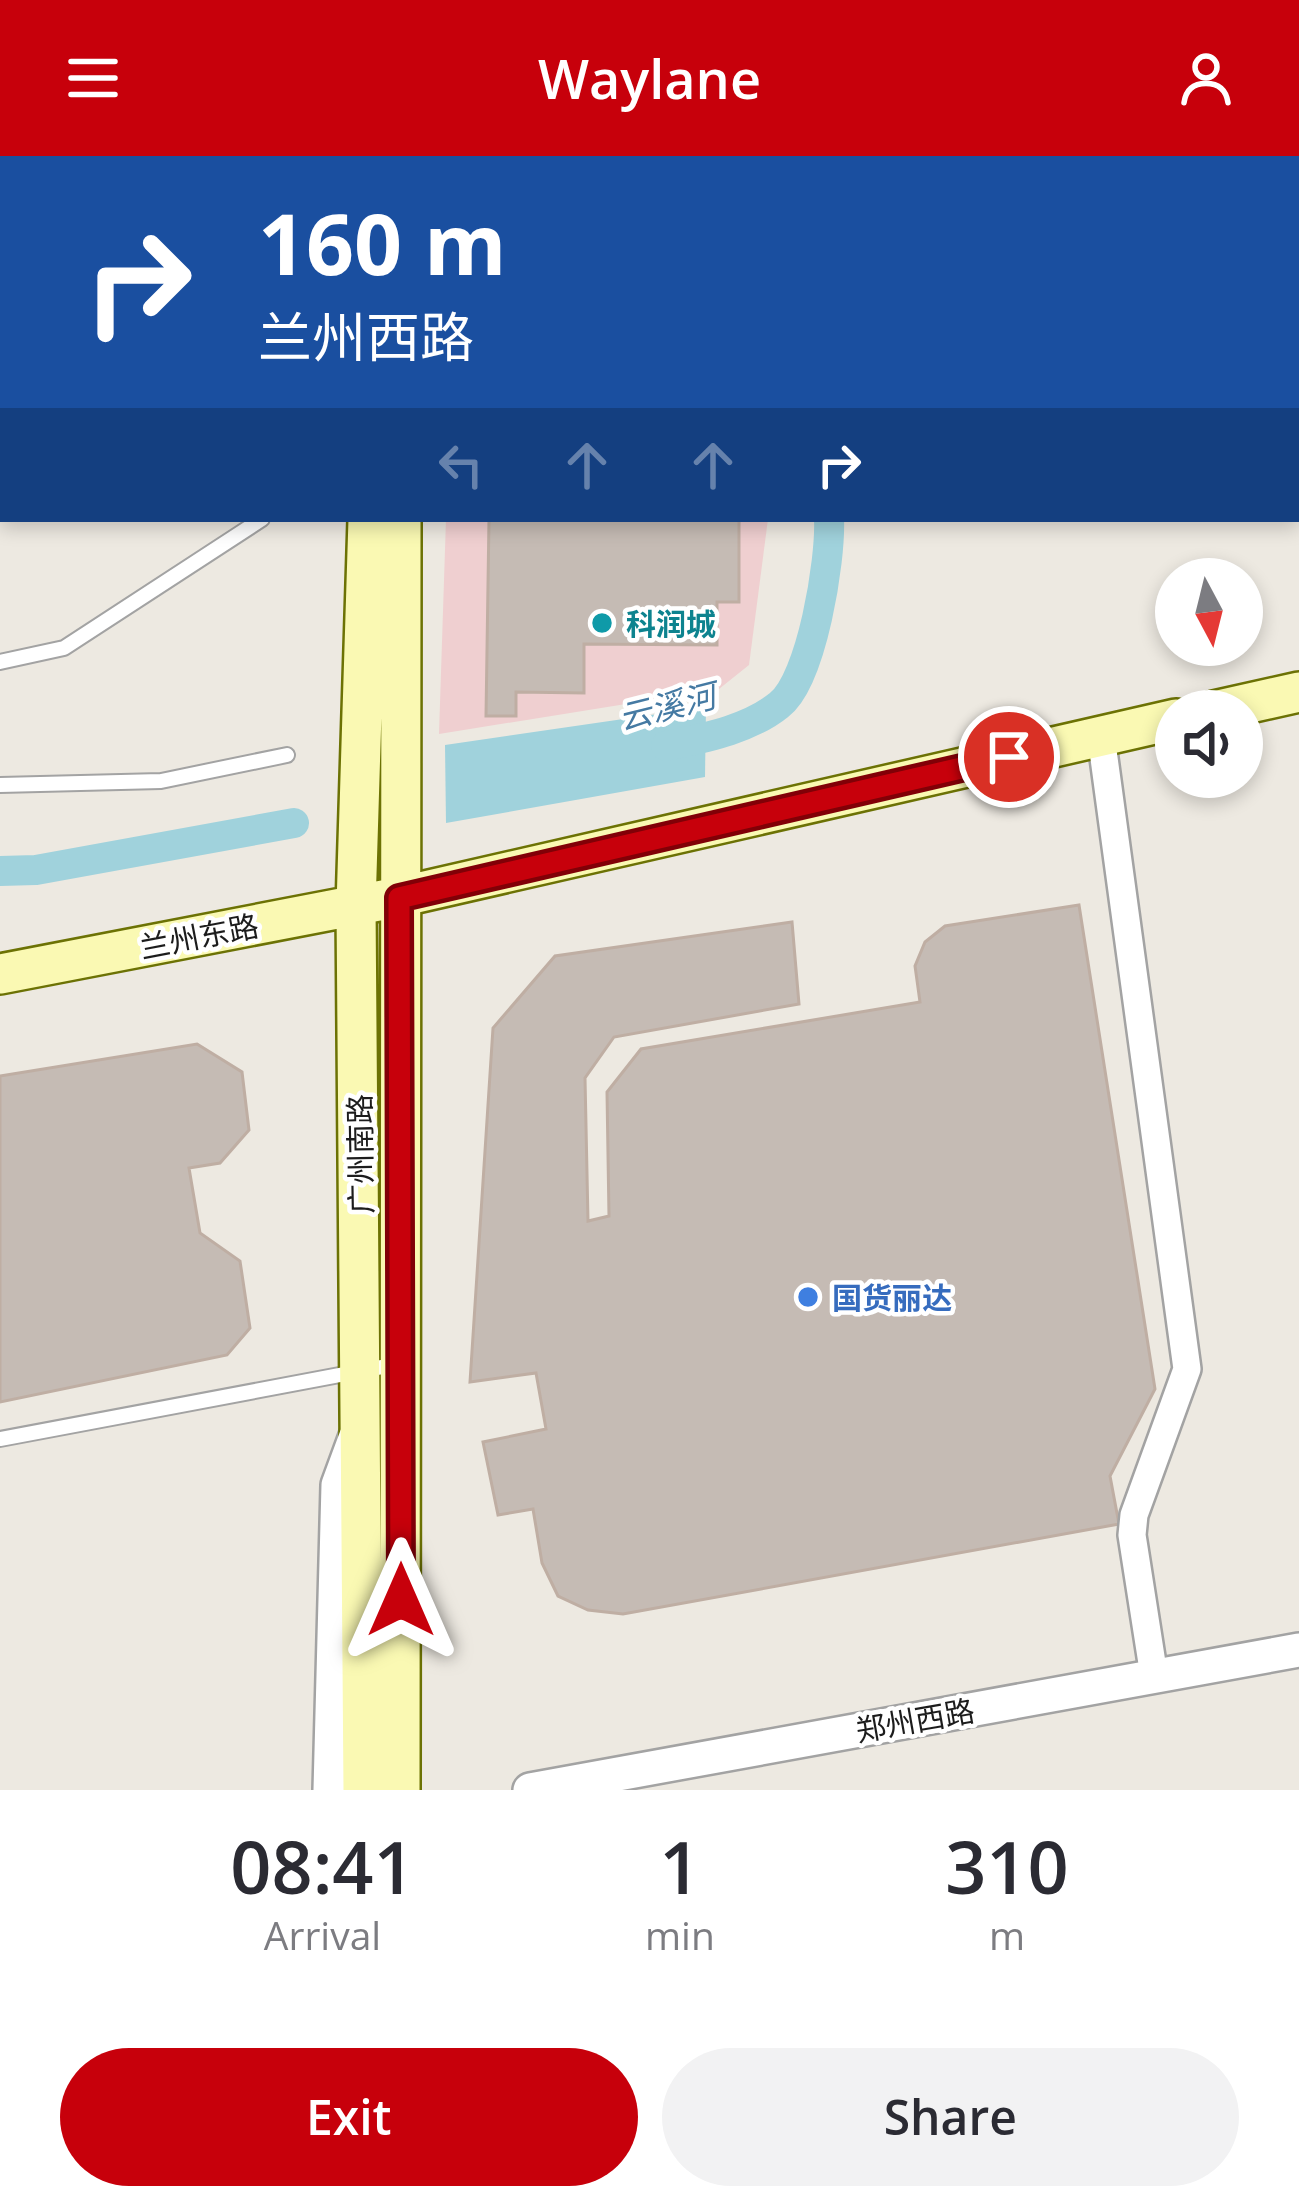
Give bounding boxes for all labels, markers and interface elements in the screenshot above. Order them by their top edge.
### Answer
text: Waylane [538,41,761,115]
icon: menu [60,45,126,111]
icon: person [1173,45,1239,111]
text: 160 m [258,185,506,300]
icon: right [60,204,216,360]
text: 兰州西路 [258,299,474,373]
icon: left [428,432,494,498]
icon: ahead [554,432,620,498]
icon: ahead [680,432,746,498]
icon: right [806,432,872,498]
north arrow [1155,558,1263,666]
map controls [1155,558,1263,798]
place label: 科润城 [626,603,716,644]
marker: 科润城 [589,610,615,636]
water label: 云溪河 [614,671,726,740]
button: sound [1155,690,1263,798]
pin [958,706,1060,808]
icon: arrive [976,724,1042,790]
street label: 兰州东路 [136,904,262,968]
street label: 广州南路 [338,1094,382,1214]
place label: 国货丽达 [832,1277,952,1318]
marker: 国货丽达 [795,1284,821,1310]
position arrow [338,1537,464,1663]
street label: 郑州西路 [852,1689,978,1751]
text: 08:41 [230,1817,415,1915]
text: 1 [659,1817,701,1915]
text: 310 [945,1817,1069,1915]
text: Arrival [264,1908,381,1961]
text: min [645,1908,715,1961]
text: m [989,1908,1025,1961]
button: Exit [60,2048,638,2186]
button: Share [662,2048,1239,2186]

